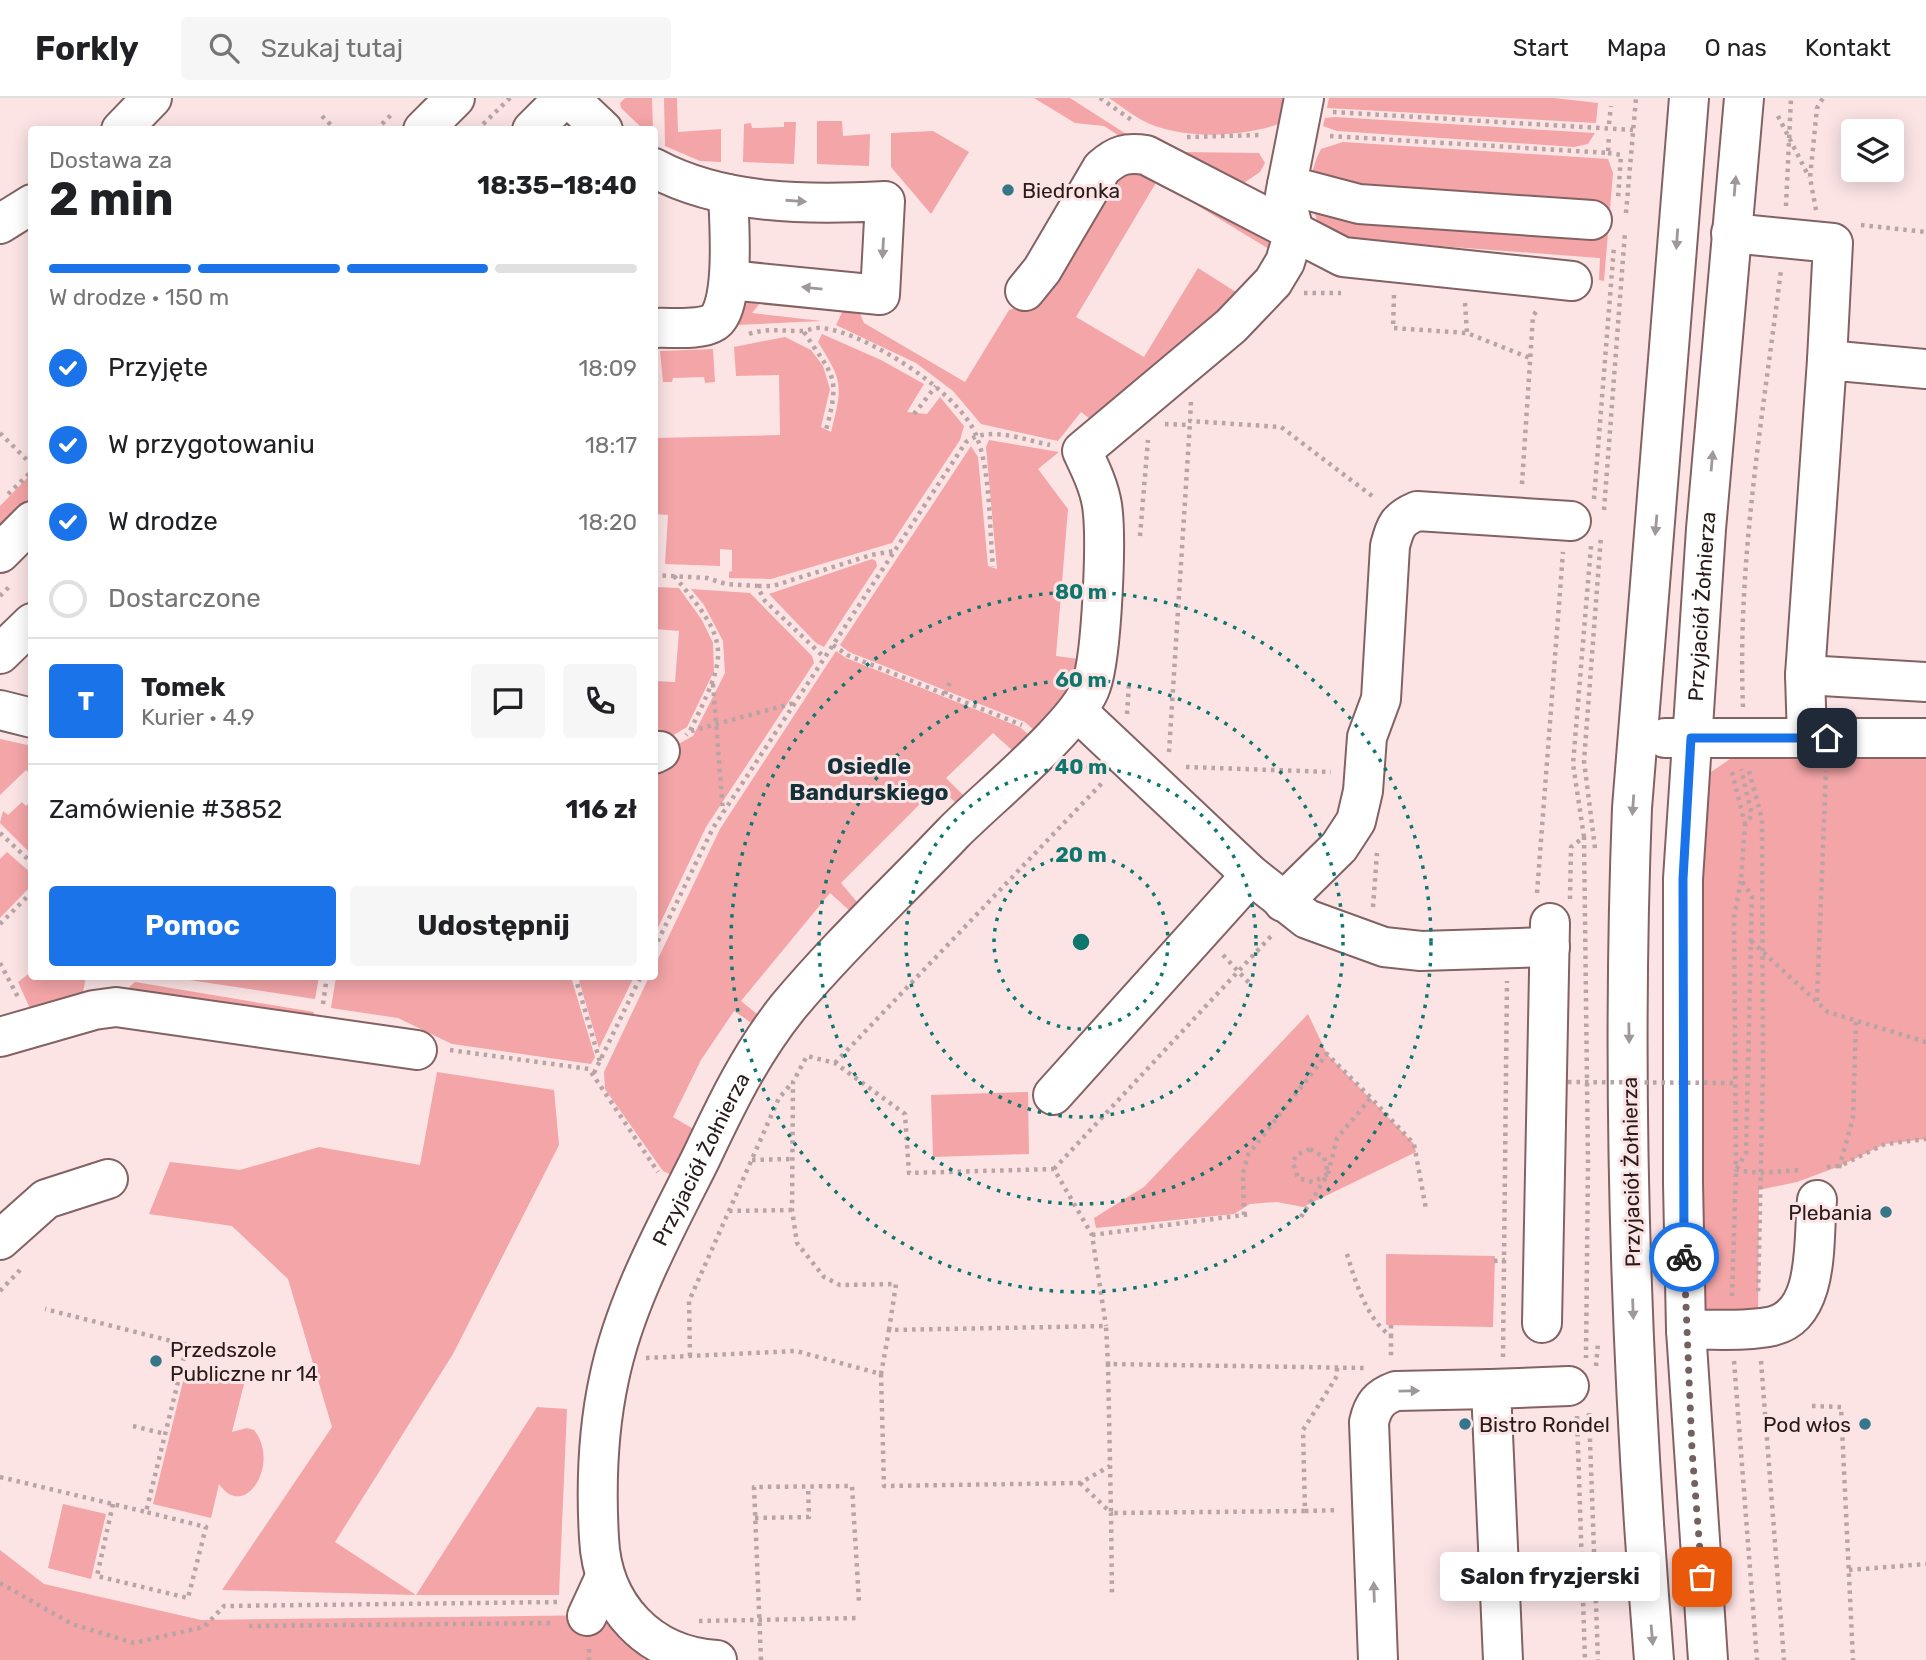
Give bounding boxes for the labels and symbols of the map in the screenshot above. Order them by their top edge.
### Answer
one-way arrow [1730,175,1741,197]
place label: Biedronka [1022,178,1120,203]
marker: Biedronka [1000,182,1016,198]
one-way arrow [786,196,808,207]
one-way arrow [1671,228,1682,250]
one-way arrow [877,237,888,259]
one-way arrow [801,283,823,294]
one-way arrow [1707,450,1718,472]
street label: Przyjaciół Żołnierza [1682,510,1720,702]
one-way arrow [1650,514,1661,536]
text: 80 m [1055,579,1107,604]
text: 60 m [1055,667,1107,692]
pin [1797,708,1857,768]
district label: Osiedle Bandurskiego [789,752,949,806]
text: 40 m [1055,754,1107,779]
one-way arrow [1627,795,1638,817]
text: 20 m [1055,842,1107,867]
centre of rings [1069,930,1093,954]
one-way arrow [1623,1022,1635,1044]
street label: Przyjaciół Żołnierza [647,1068,754,1249]
street label: Przyjaciół Żołnierza [1617,1077,1645,1267]
place label: Plebania [1788,1200,1872,1225]
marker: Plebania [1878,1204,1894,1220]
courier [1649,1222,1719,1292]
one-way arrow [1627,1299,1638,1321]
place label: Przedszole Publiczne nr 14 [170,1337,318,1386]
marker: Przedszole Publiczne nr 14 [148,1353,164,1369]
one-way arrow [1398,1385,1420,1396]
place label: Bistro Rondel [1479,1412,1610,1437]
place label: Pod włos [1763,1412,1851,1437]
marker: Bistro Rondel [1457,1416,1473,1432]
marker: Pod włos [1857,1416,1873,1432]
pin [1672,1547,1732,1607]
callout: Salon fryzjerski [1440,1552,1660,1602]
one-way arrow [1369,1581,1380,1603]
one-way arrow [1647,1625,1658,1647]

